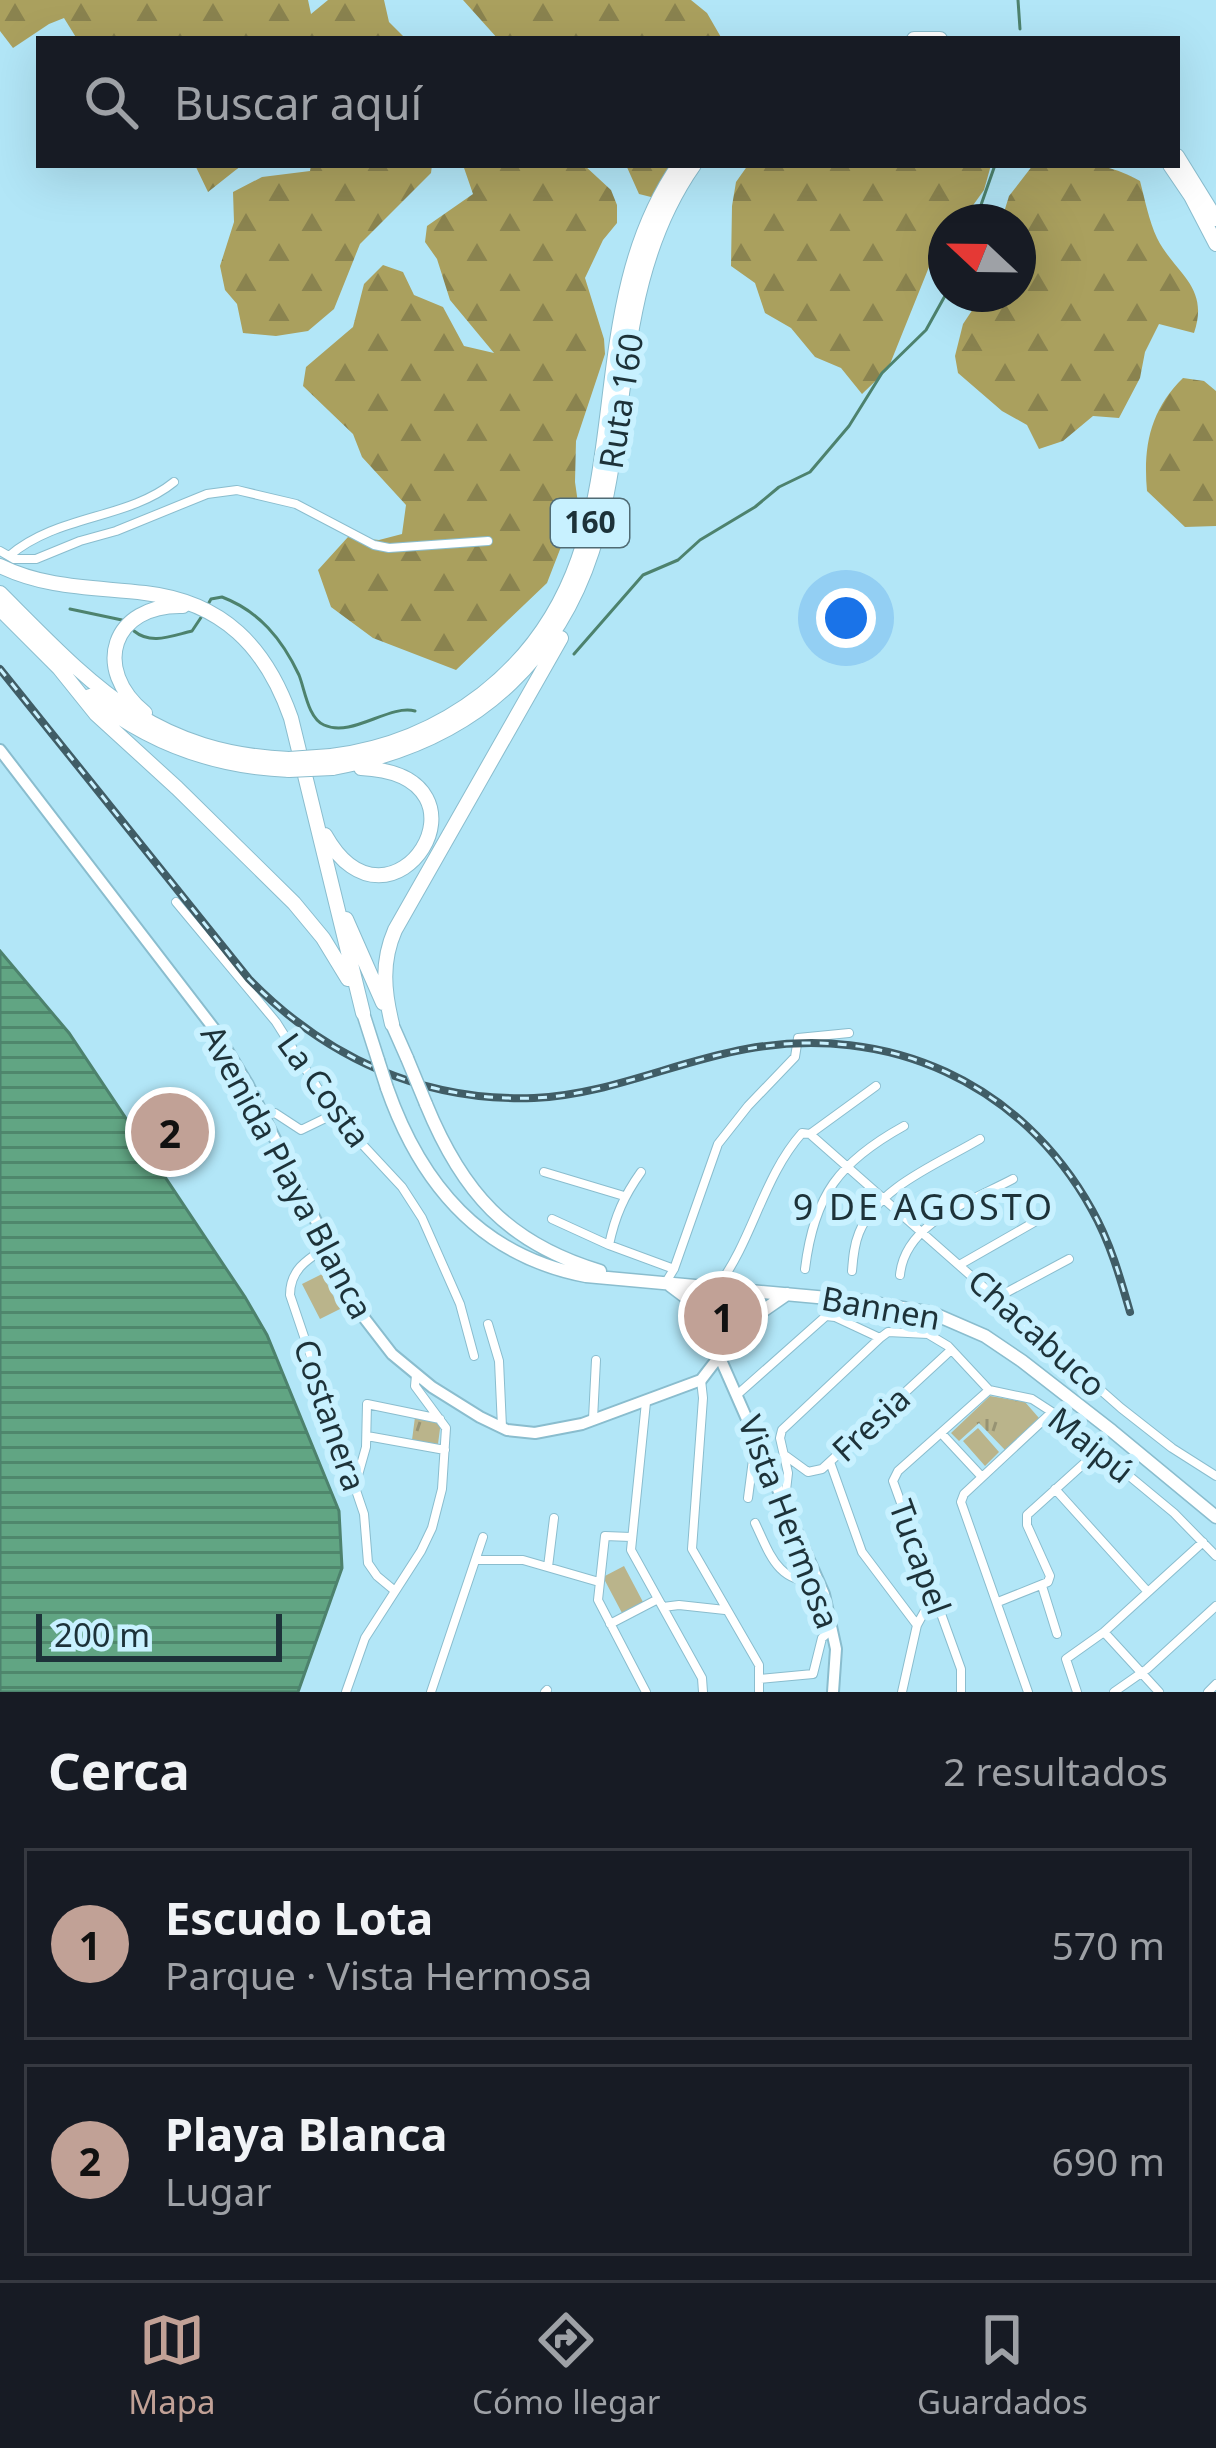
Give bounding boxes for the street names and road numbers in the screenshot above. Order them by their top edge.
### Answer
street label: Ruta 160 [588,330,653,472]
road number: 160 [551,499,629,547]
street label: Avenida Playa Blanca [191,1017,384,1327]
street label: La Costa [268,1023,381,1156]
street label: Chacabuco [959,1259,1116,1406]
street label: Bannen [818,1275,944,1340]
street label: Costanera [284,1333,377,1497]
street label: Fresia [822,1376,919,1471]
street label: Maipú [1039,1396,1143,1493]
street label: Vista Hermosa [728,1409,851,1635]
street label: Tucapel [879,1493,962,1620]

